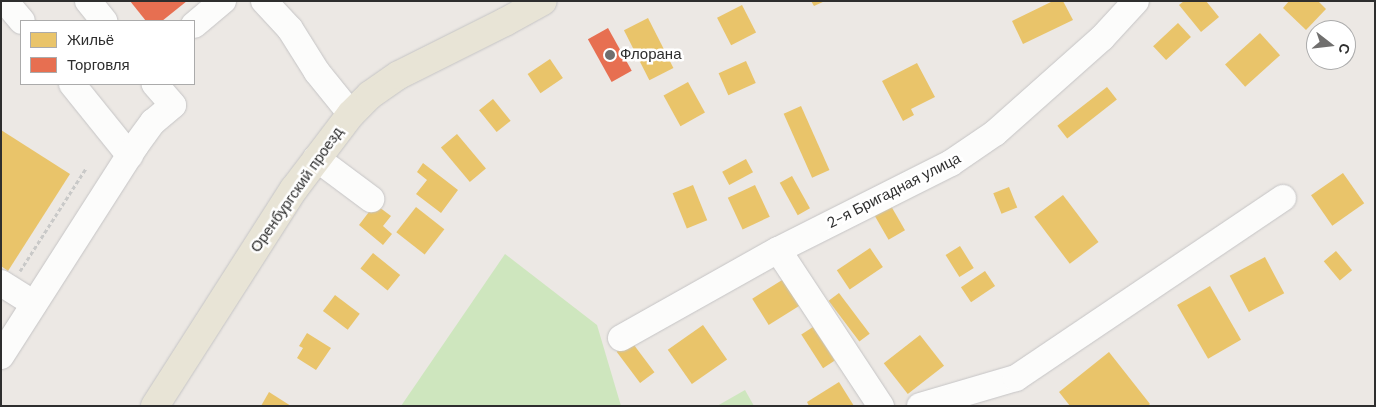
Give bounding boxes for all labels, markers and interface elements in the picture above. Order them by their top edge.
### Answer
legend [20,20,195,85]
north arrow [1306,20,1356,70]
text: Жильё [67,30,114,50]
text: С [1334,42,1355,56]
place label: Флорана [620,46,681,64]
marker: Флорана [604,49,616,61]
text: Торговля [67,55,130,75]
street label: Оренбургский проезд [247,124,347,256]
street label: 2-я Бригадная улица [824,149,964,233]

